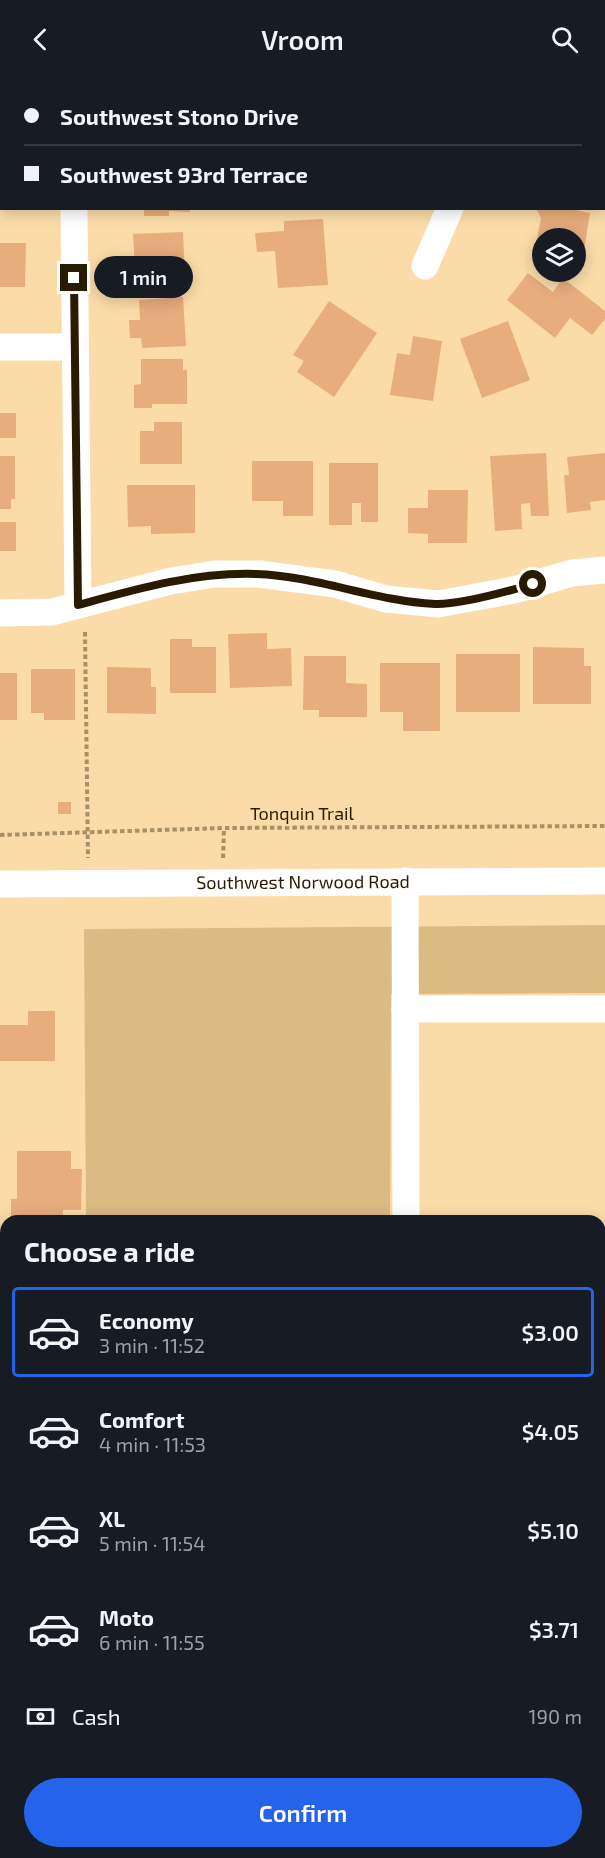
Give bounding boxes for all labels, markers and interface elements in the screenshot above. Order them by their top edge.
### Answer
icon: back [24,23,57,56]
text: Vroom [261,23,344,55]
icon: search [548,23,581,56]
text: Southwest Stono Drive [60,103,299,129]
text: Southwest 93rd Terrace [60,161,308,187]
map controls [532,228,586,282]
button: layers [532,228,586,282]
callout: 1 min [95,257,194,299]
route end [60,264,87,291]
text: 1 min [120,265,167,289]
route start [519,570,546,597]
street label: Tonquin Trail [250,802,355,824]
street label: Southwest Norwood Road [196,870,410,893]
text: Choose a ride [24,1235,195,1267]
icon: car [27,1305,81,1359]
text: Economy [99,1307,194,1333]
text: $3.00 [522,1319,579,1345]
text: 3 min · 11:52 [99,1333,205,1357]
icon: car [27,1404,81,1458]
text: Comfort [99,1406,184,1432]
text: $4.05 [522,1418,579,1444]
text: 4 min · 11:53 [99,1432,206,1456]
icon: car [27,1503,81,1557]
text: XL [99,1505,125,1531]
text: $5.10 [527,1517,579,1543]
text: 5 min · 11:54 [99,1531,206,1555]
icon: car [27,1602,81,1656]
text: Moto [99,1604,154,1630]
text: $3.71 [529,1616,579,1642]
text: 6 min · 11:55 [99,1630,205,1654]
icon: cash [24,1700,57,1733]
text: Cash [72,1703,121,1729]
text: 190 m [529,1704,582,1728]
button: Confirm [24,1778,582,1847]

